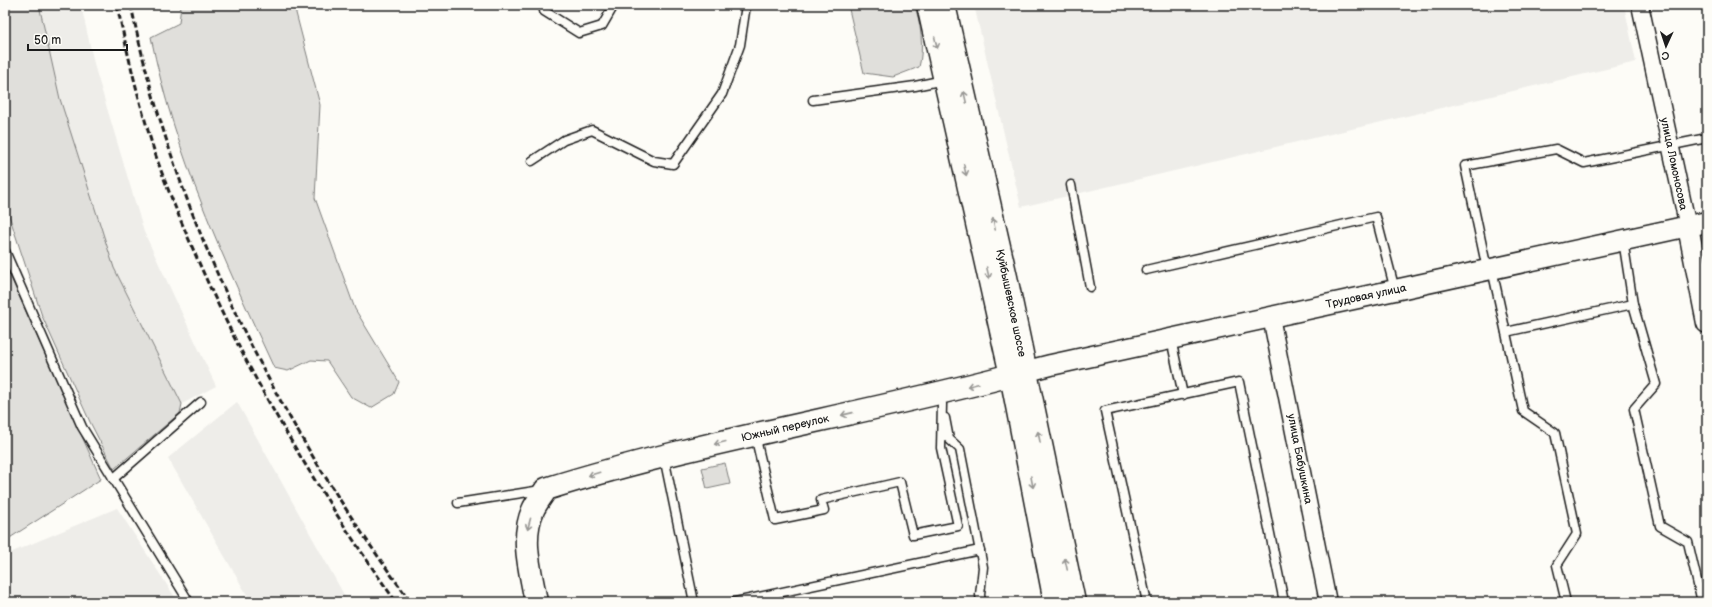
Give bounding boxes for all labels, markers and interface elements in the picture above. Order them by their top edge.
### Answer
scale bar [28,26,127,52]
north arrow [1646,26,1686,66]
text: 50 m [34,33,61,48]
one-way arrow [933,36,941,49]
text: С [1661,49,1670,62]
one-way arrow [961,91,969,104]
street label: улица Ломоносова [1658,116,1690,212]
one-way arrow [961,163,969,176]
one-way arrow [989,218,997,231]
street label: Куйбышевское шоссе [993,248,1029,358]
one-way arrow [985,266,993,279]
street label: Трудовая улица [1325,281,1408,311]
one-way arrow [967,382,980,390]
one-way arrow [840,410,853,418]
street label: Южный переулок [740,412,830,444]
street label: улица Бабушкина [1285,413,1315,506]
one-way arrow [1035,430,1043,443]
one-way arrow [714,440,727,447]
one-way arrow [587,471,600,478]
one-way arrow [1028,476,1036,489]
one-way arrow [525,517,532,530]
one-way arrow [1061,558,1069,571]

